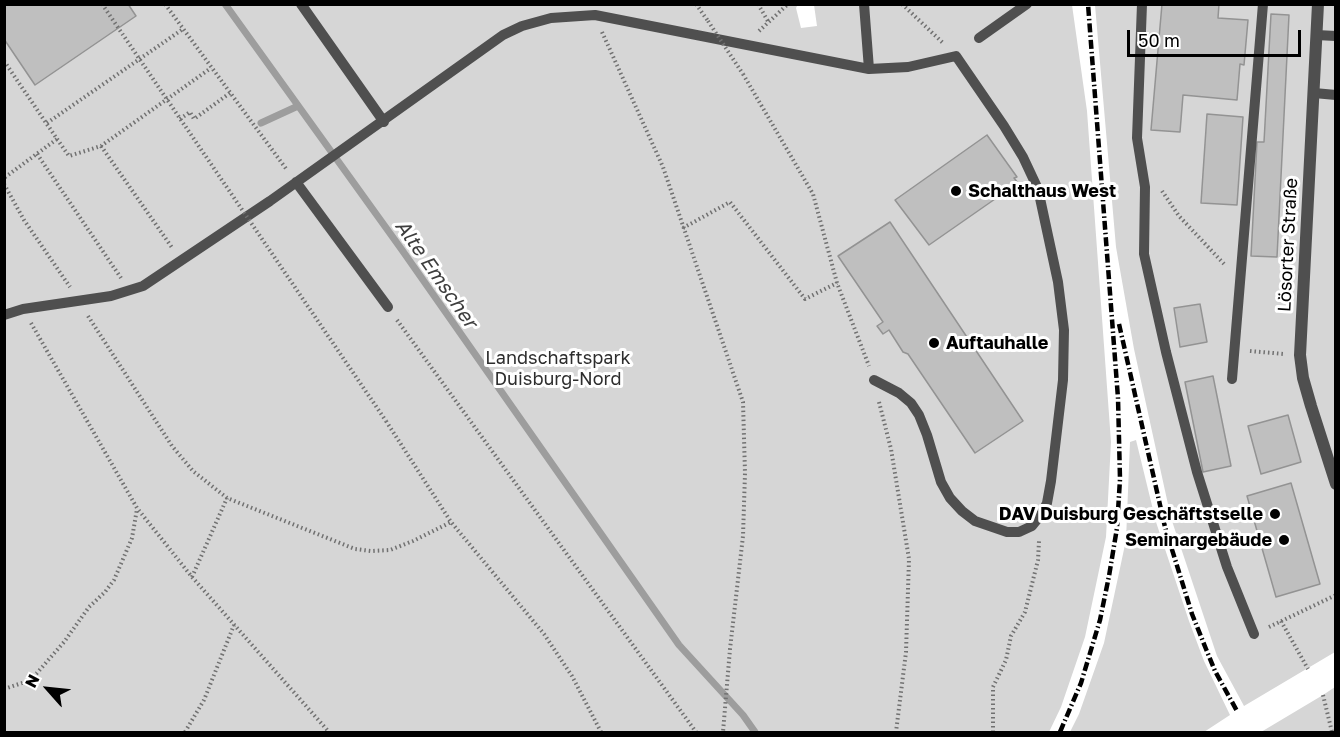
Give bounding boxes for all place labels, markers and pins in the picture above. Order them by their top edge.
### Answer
place label: Schalthaus West [968,180,1116,202]
marker: Schalthaus West [949,184,963,198]
place label: Auftauhalle [946,332,1048,354]
marker: Auftauhalle [927,336,941,350]
place label: DAV Duisburg Geschäftstselle [999,503,1263,525]
marker: DAV Duisburg Geschäftstselle [1268,507,1282,521]
place label: Seminargebäude [1125,529,1272,551]
marker: Seminargebäude [1277,533,1291,547]

